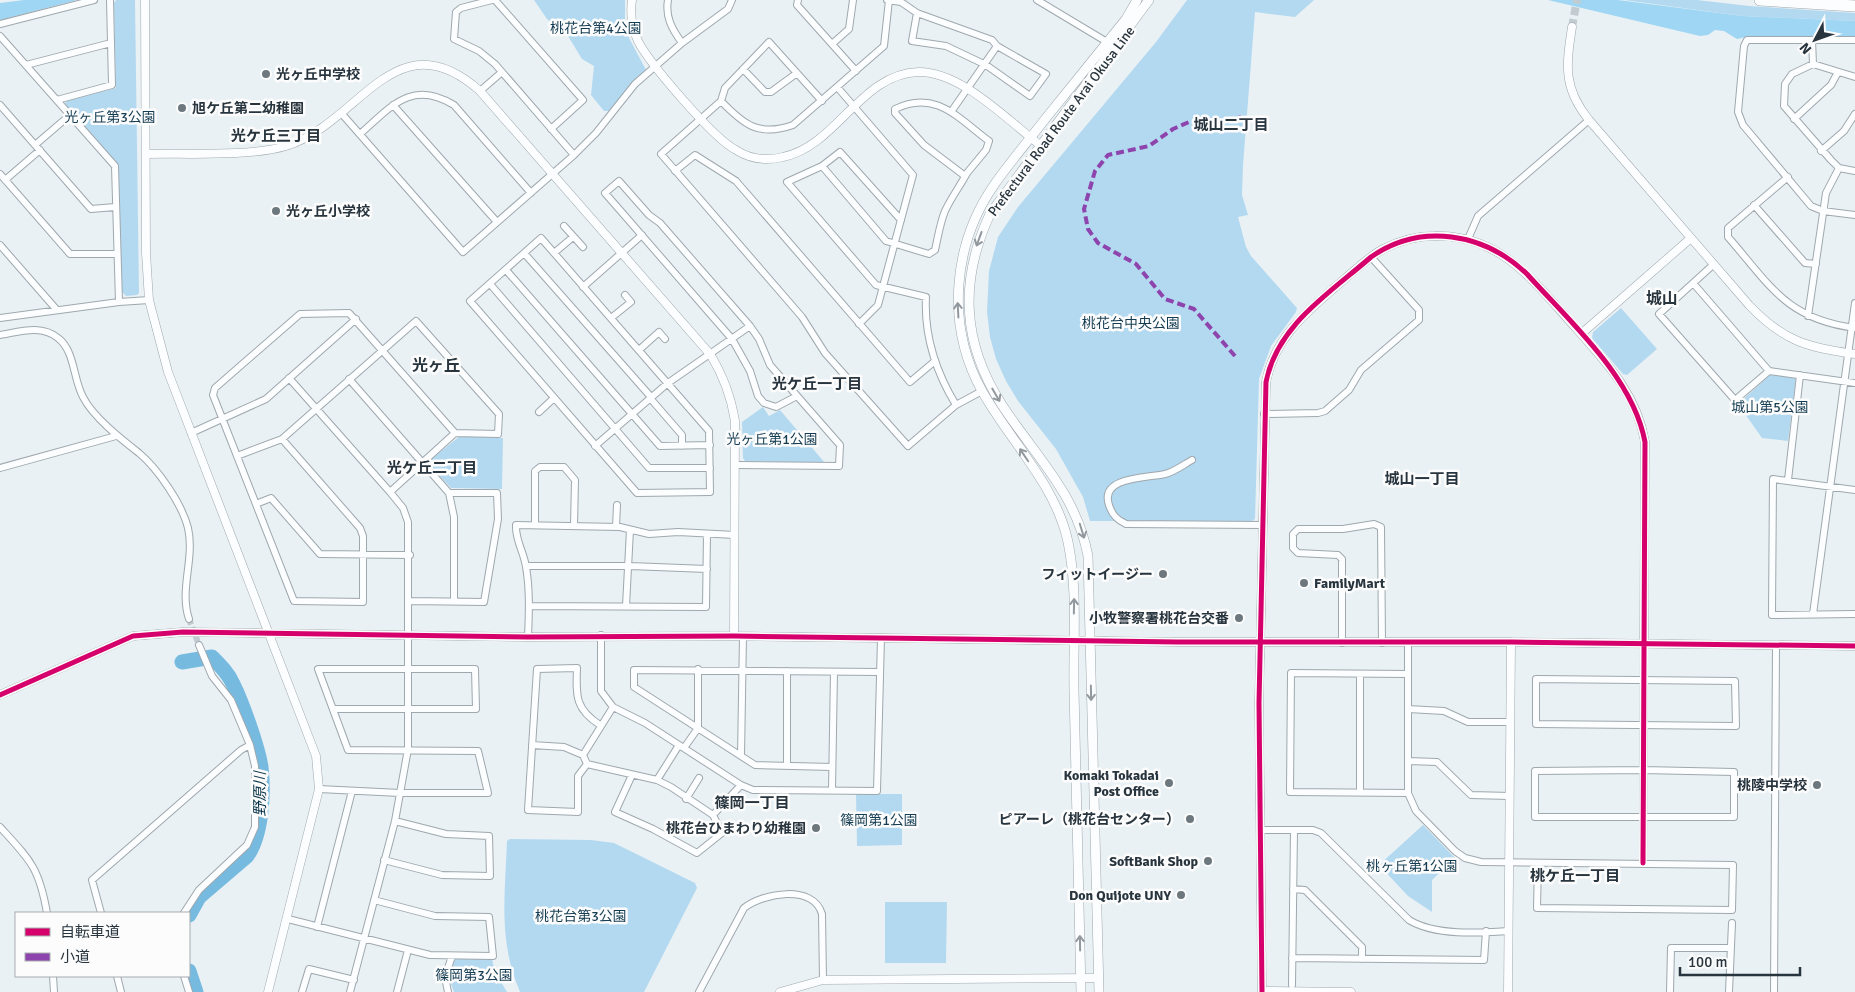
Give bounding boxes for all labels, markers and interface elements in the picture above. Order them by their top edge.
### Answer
north arrow [1790,15,1840,65]
park label: 桃花台第4公園 [550,20,642,37]
street label: Prefectural Road Route Arai Okusa Line [984,23,1139,220]
text: N [1796,39,1815,57]
place label: 光ヶ丘中学校 [276,66,360,83]
marker: 光ヶ丘中学校 [260,68,272,80]
place label: 旭ケ丘第二幼稚園 [192,100,304,117]
marker: 旭ケ丘第二幼稚園 [176,102,188,114]
park label: 光ヶ丘第3公園 [64,109,156,126]
district label: 城山二丁目 [1193,116,1269,134]
district label: 光ケ丘三丁目 [231,127,321,145]
place label: 光ヶ丘小学校 [286,203,370,220]
marker: 光ヶ丘小学校 [270,205,282,217]
one-way arrow [974,231,983,246]
district label: 城山 [1646,289,1678,309]
one-way arrow [953,302,962,318]
park label: 桃花台中央公園 [1082,315,1180,332]
district label: 光ヶ丘 [412,356,460,376]
district label: 光ケ丘一丁目 [772,375,862,393]
one-way arrow [992,387,1002,401]
park label: 城山第5公園 [1731,399,1809,416]
park label: 光ヶ丘第1公園 [726,431,818,448]
one-way arrow [1019,448,1029,462]
district label: 光ケ丘二丁目 [387,459,477,477]
district label: 城山一丁目 [1384,470,1460,488]
one-way arrow [1078,523,1088,539]
place label: フィットイージー [1042,566,1153,583]
marker: フィットイージー [1157,568,1169,580]
place label: FamilyMart [1314,575,1386,592]
marker: FamilyMart [1298,577,1310,589]
one-way arrow [1069,598,1079,614]
place label: 小牧警察署桃花台交番 [1089,610,1229,627]
marker: 小牧警察署桃花台交番 [1233,612,1245,624]
one-way arrow [1086,684,1096,701]
place label: Komaki Tokadai Post Office [1064,767,1159,800]
water label: 野原川 [251,770,269,817]
marker: Komaki Tokadai Post Office [1163,777,1175,789]
place label: 桃陵中学校 [1737,777,1807,794]
marker: 桃陵中学校 [1811,779,1823,791]
district label: 篠岡一丁目 [714,794,790,812]
place label: ピアーレ（桃花台センター） [999,811,1180,828]
park label: 篠岡第1公園 [840,812,918,829]
marker: ピアーレ（桃花台センター） [1184,813,1196,825]
place label: 桃花台ひまわり幼稚園 [666,820,806,837]
marker: 桃花台ひまわり幼稚園 [810,822,822,834]
place label: SoftBank Shop [1109,853,1198,870]
marker: SoftBank Shop [1202,855,1214,867]
park label: 桃ヶ丘第1公園 [1366,858,1458,875]
district label: 桃ケ丘一丁目 [1530,867,1620,885]
place label: Don Quijote UNY [1069,887,1171,904]
marker: Don Quijote UNY [1175,889,1187,901]
park label: 桃花台第3公園 [535,908,627,925]
legend [15,912,190,977]
text: 自転車道 [60,923,120,941]
one-way arrow [1075,936,1084,952]
scale bar [1680,944,1800,976]
text: 小道 [60,948,90,966]
text: 100 m [1688,953,1728,971]
park label: 篠岡第3公園 [435,967,513,984]

